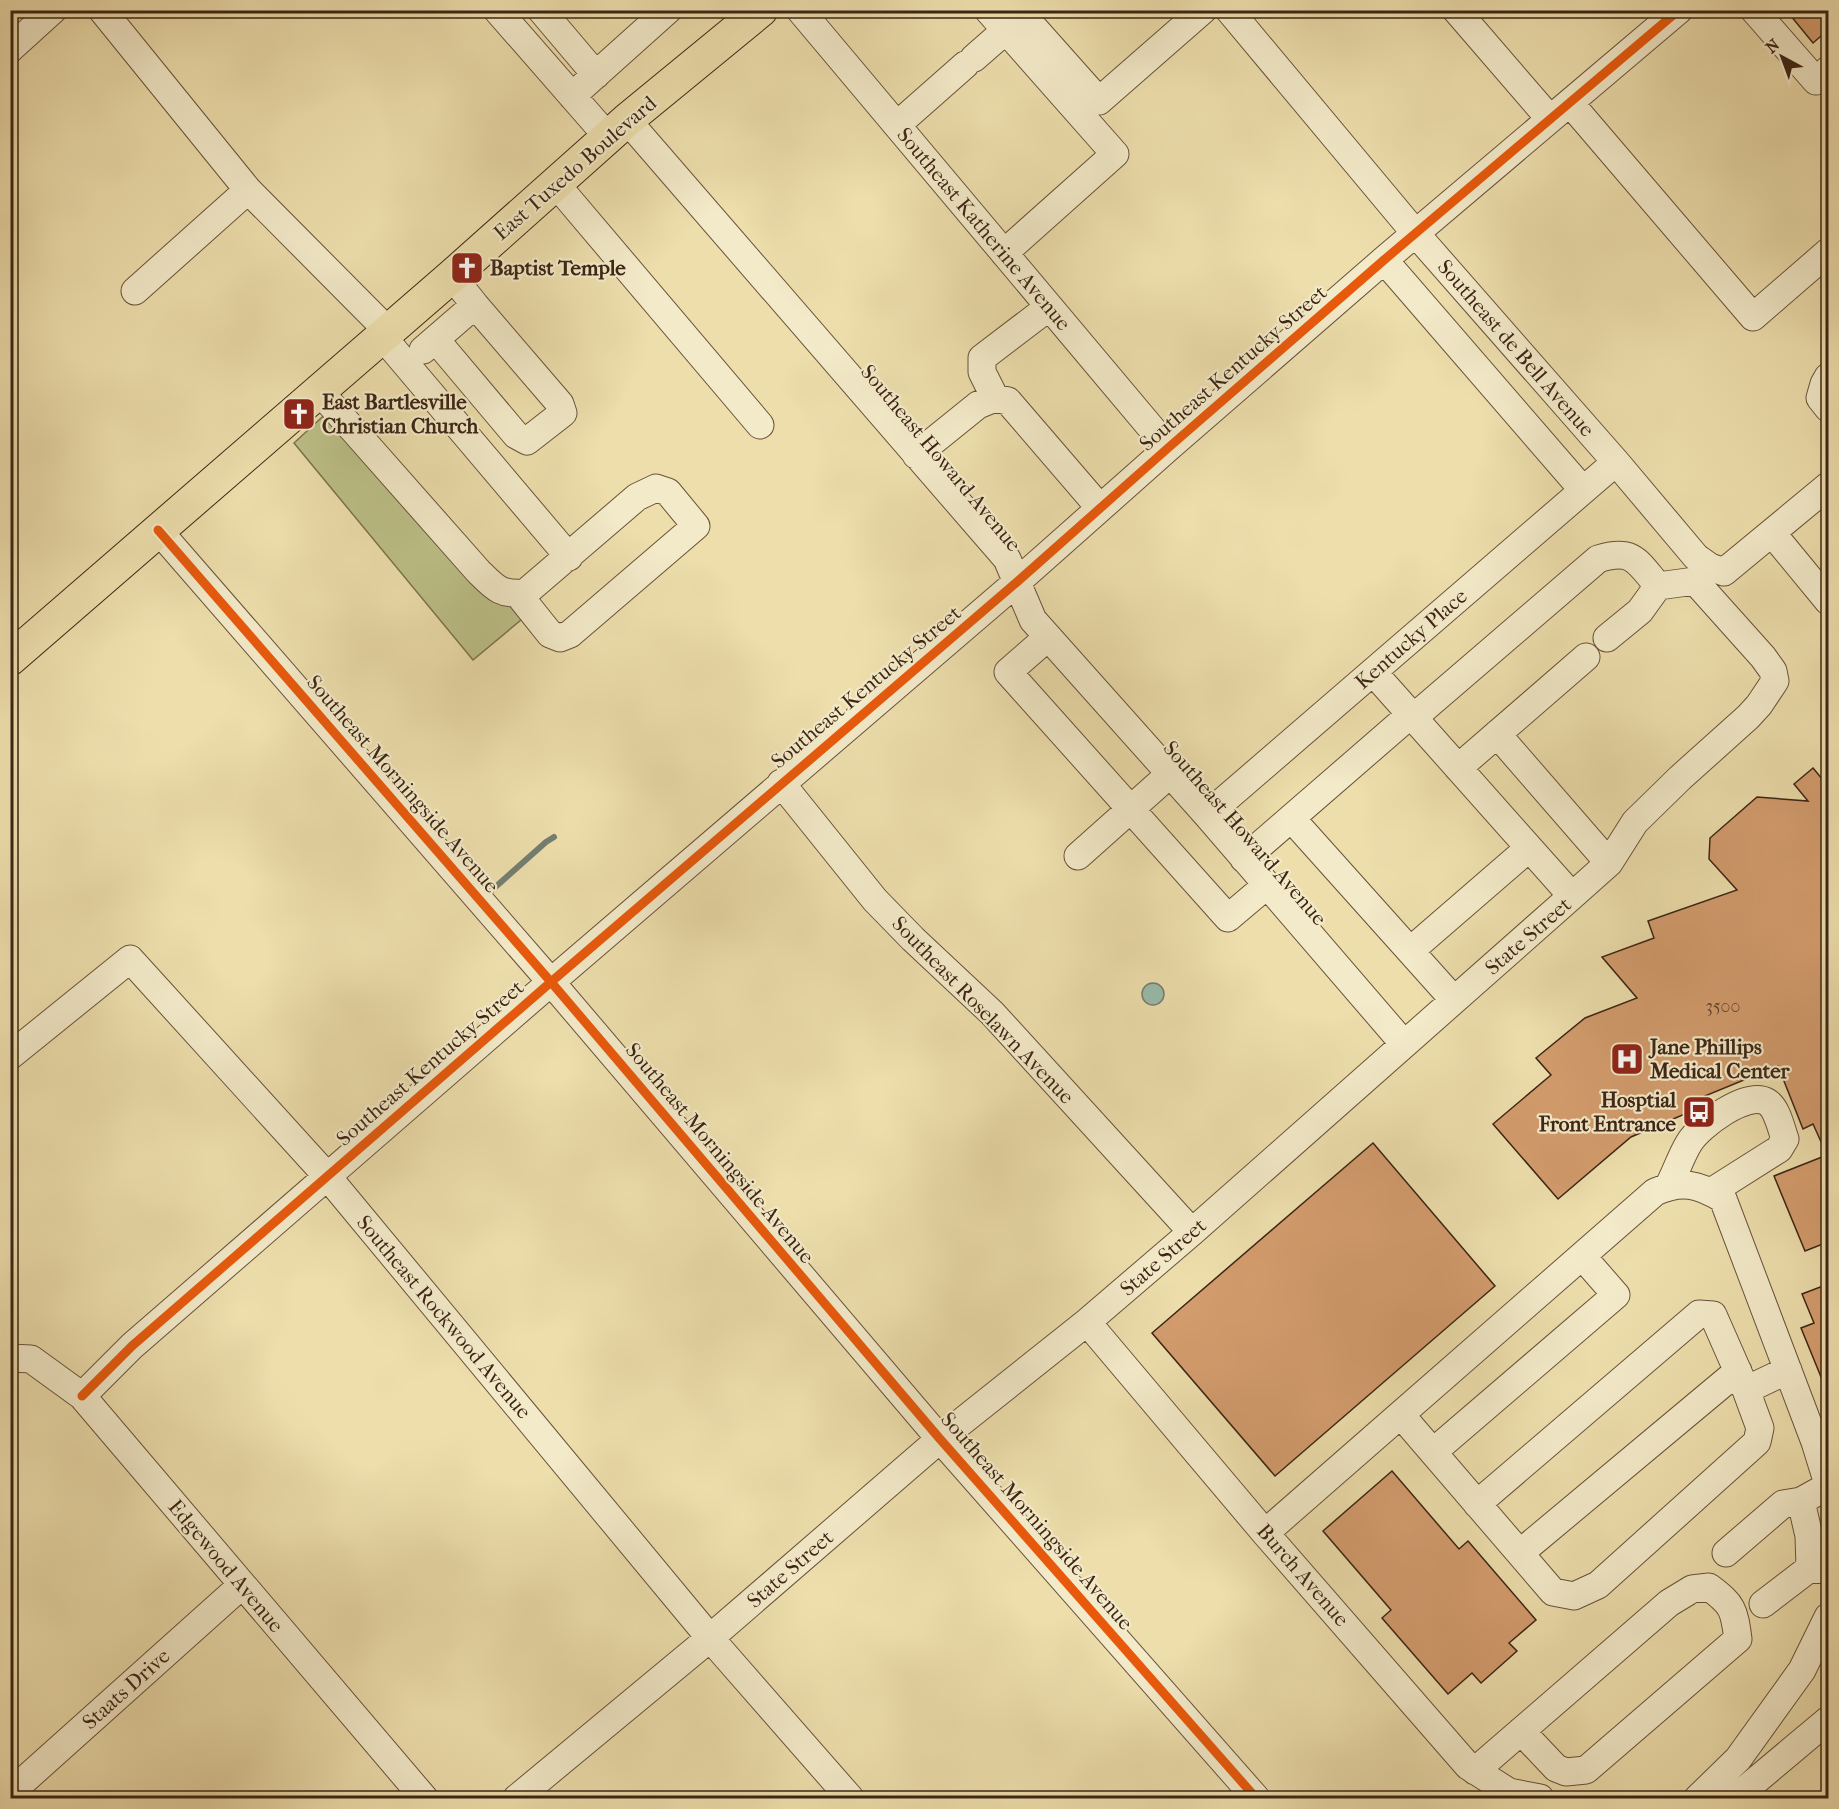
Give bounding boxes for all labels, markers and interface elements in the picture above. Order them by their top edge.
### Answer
north arrow [1752,27,1812,87]
text: N [1762,34,1784,57]
street label: East Tuxedo Boulevard [489,91,662,245]
street label: Southeast Katherine Avenue [892,123,1076,335]
church icon: Baptist Temple [449,250,485,286]
street label: Southeast de Bell Avenue [1433,255,1599,441]
place label: Baptist Temple [490,256,626,280]
street label: Southeast Kentucky Street [1135,280,1332,456]
street label: Southeast Howard Avenue [856,360,1026,556]
place label: East Bartlesville Christian Church [322,390,478,438]
church icon: East Bartlesville Christian Church [281,396,317,432]
street label: Kentucky Place [1350,584,1472,694]
street label: Southeast Kentucky Street [766,600,966,773]
street label: Southeast Morningside Avenue [302,670,504,898]
street label: Southeast Howard Avenue [1158,736,1332,930]
street label: State Street [1480,892,1576,980]
street label: Southeast Roselawn Avenue [887,911,1079,1109]
street label: Southeast Kentucky Street [332,975,529,1151]
house number: 3500 [1706,996,1740,1017]
place label: Jane Phillips Medical Center [1648,1035,1791,1083]
street label: Southeast Morningside Avenue [621,1038,819,1268]
hospital icon: Jane Phillips Medical Center [1609,1041,1645,1077]
place label: Hosptial Front Entrance [1538,1088,1677,1136]
bus stop icon: Hosptial Front Entrance [1681,1094,1717,1130]
street label: Southeast Rockwood Avenue [352,1210,536,1424]
street label: State Street [1115,1213,1211,1301]
street label: Southeast Morningside Avenue [936,1407,1138,1635]
street label: Edgewood Avenue [163,1495,289,1637]
street label: Burch Avenue [1252,1519,1354,1631]
street label: State Street [742,1525,838,1613]
street label: Staats Drive [78,1644,174,1734]

